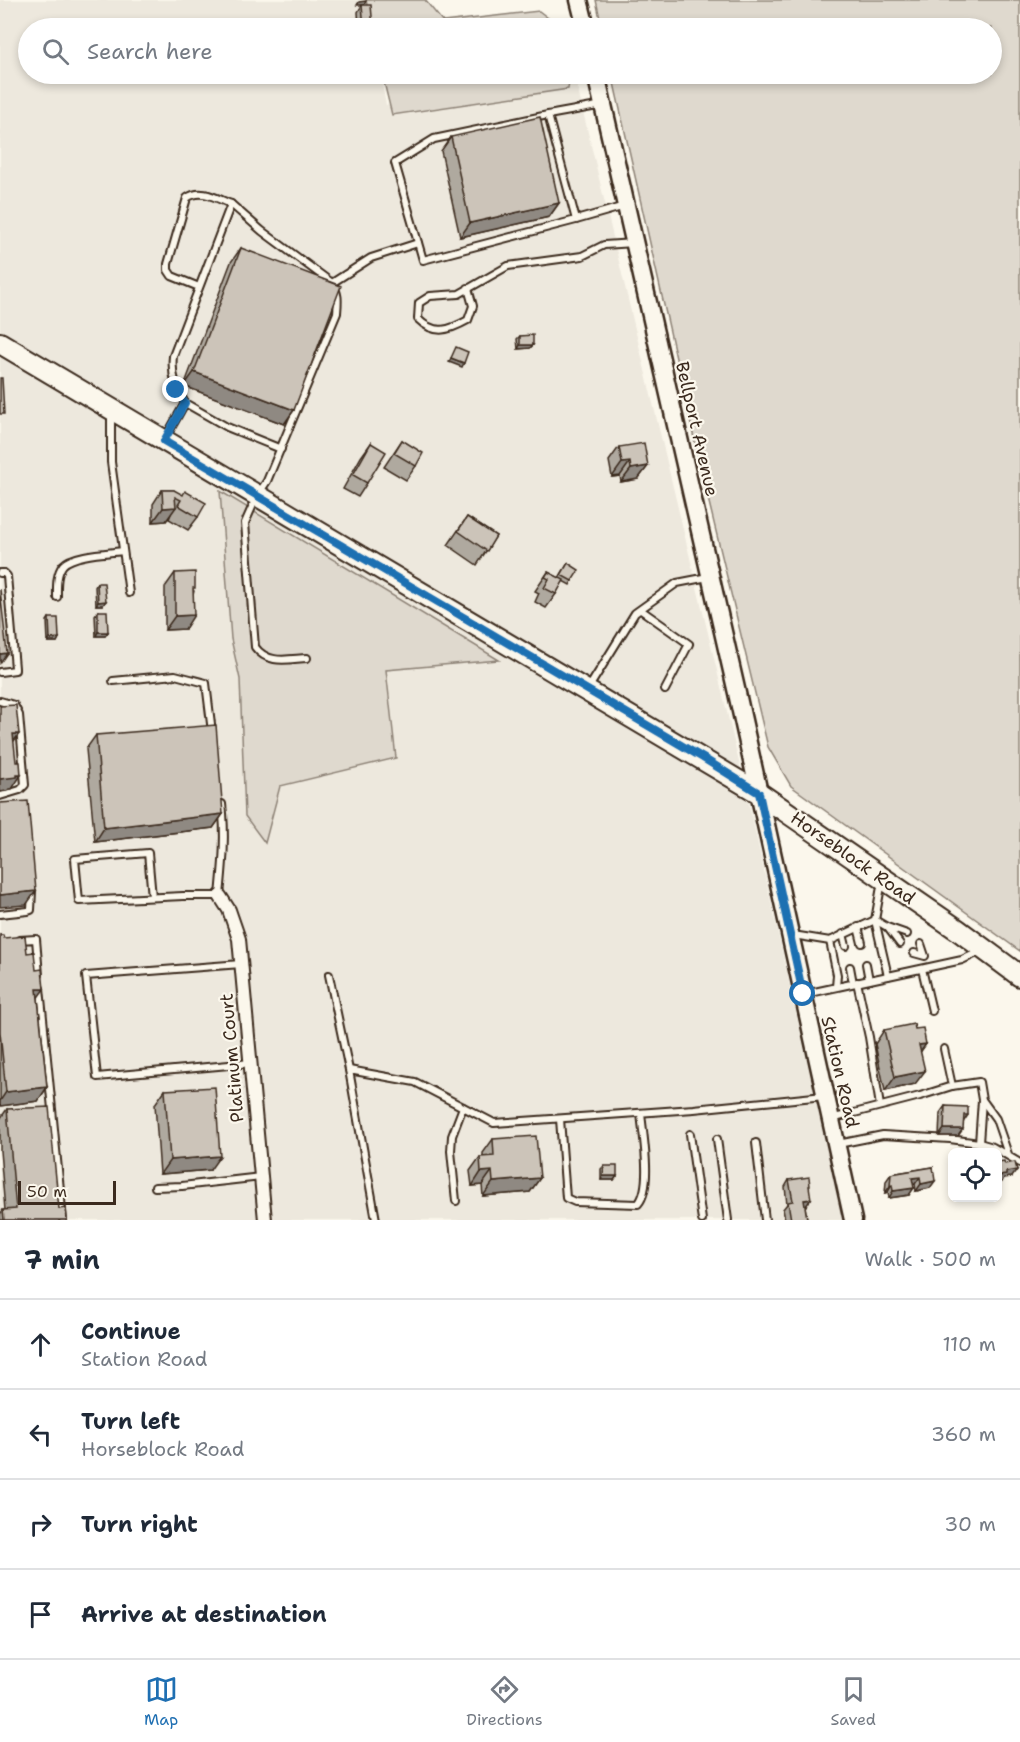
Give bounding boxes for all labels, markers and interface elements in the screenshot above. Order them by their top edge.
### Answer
search box [18,18,1002,84]
icon: search [39,35,72,68]
text: Search here [87,37,213,66]
street label: Bellport Avenue [670,359,724,499]
route end [162,376,188,402]
street label: Horseblock Road [786,806,920,910]
route start [789,980,815,1006]
street label: Platinum Court [214,992,250,1124]
street label: Station Road [816,1014,864,1130]
map controls [948,1148,1002,1202]
button: locate [948,1148,1002,1202]
scale bar [18,1178,116,1206]
text: 50 m [27,1181,67,1202]
text: 7 min [24,1242,100,1277]
text: Walk · 500 m [864,1246,996,1272]
text: Continue [81,1317,181,1346]
icon: ahead [24,1328,57,1361]
text: 110 m [942,1331,996,1357]
text: Station Road [81,1346,207,1372]
text: Turn left [81,1407,180,1436]
icon: left [24,1418,57,1451]
text: 360 m [931,1421,996,1447]
text: Horseblock Road [81,1436,244,1462]
icon: right [24,1508,57,1541]
text: Turn right [81,1510,198,1539]
text: 30 m [944,1511,996,1537]
icon: arrive [24,1598,57,1631]
text: Arrive at destination [81,1600,327,1629]
tab: Map [144,1673,178,1730]
tab: Directions [466,1673,543,1730]
tab: Saved [831,1673,876,1730]

